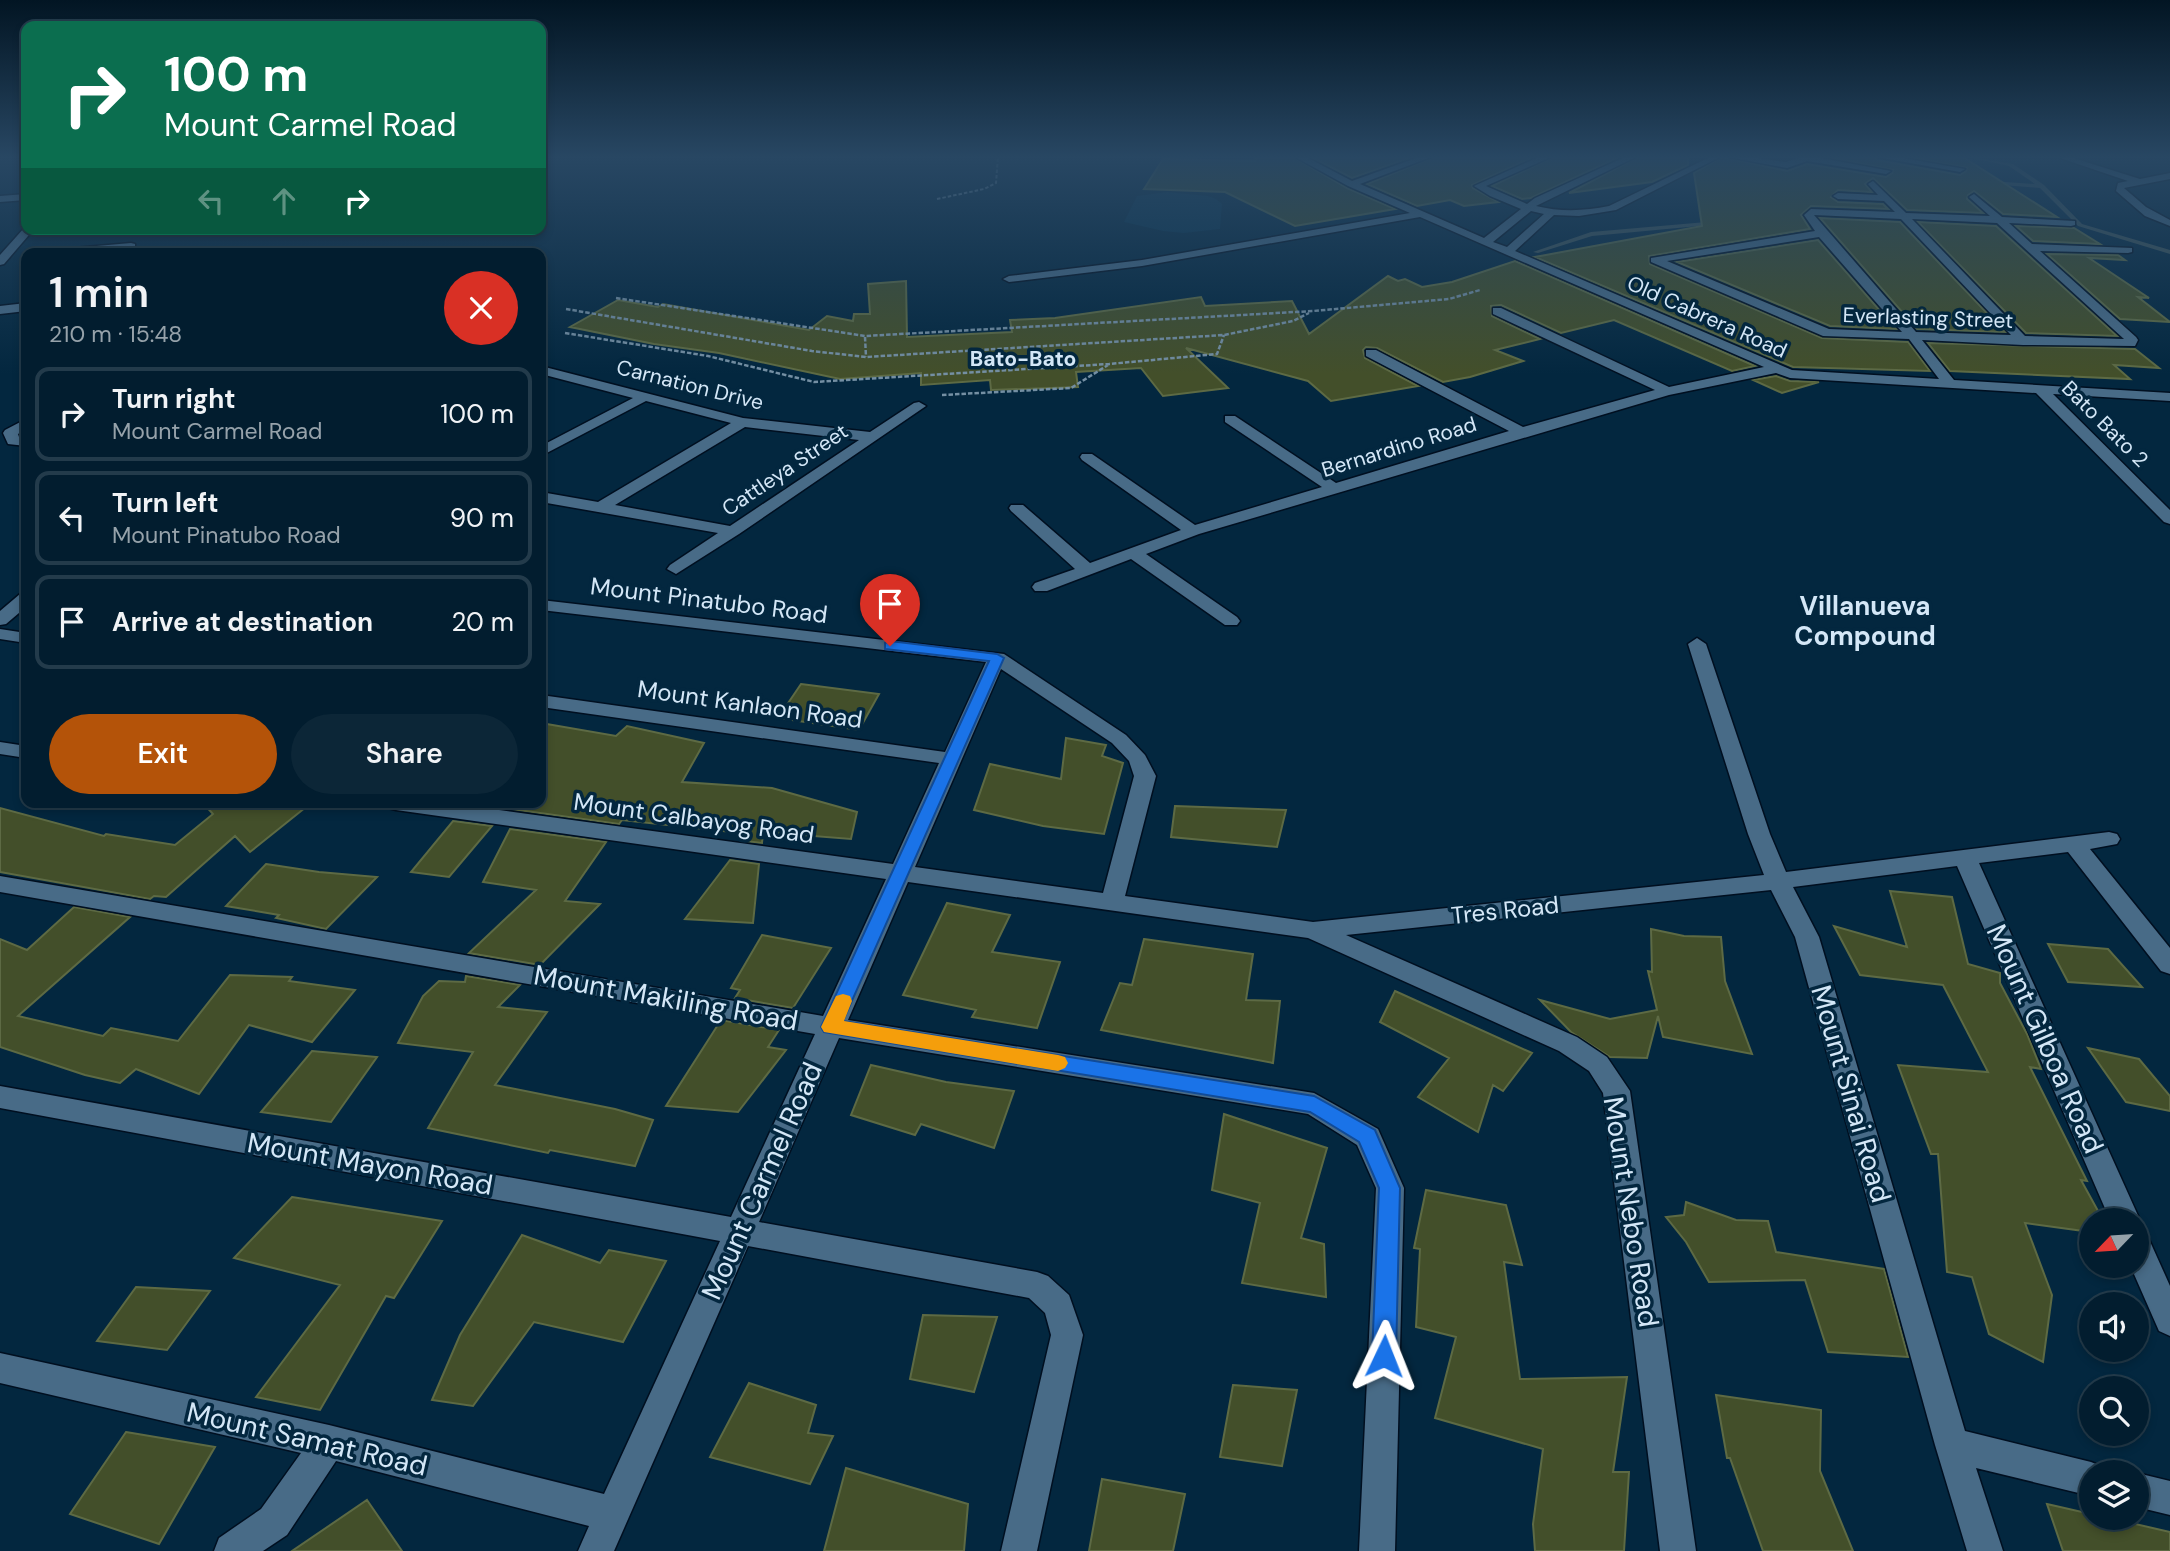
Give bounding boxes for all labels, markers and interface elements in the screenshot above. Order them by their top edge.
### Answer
text: 100 m [164,42,308,106]
icon: right [49,49,140,140]
text: Mount Carmel Road [164,104,457,146]
icon: left [192,182,230,220]
icon: ahead [265,182,303,220]
icon: right [338,182,376,220]
text: 1 min [49,265,149,320]
street label: Old Cabrera Road [1623,269,1791,365]
button: close [444,271,518,345]
street label: Everlasting Street [1842,301,2014,335]
text: 210 m · 15:48 [49,319,182,349]
district label: Bato-Bato [970,345,1076,373]
street label: Carnation Drive [614,353,766,417]
street label: Bato Bato 2 [2056,375,2154,473]
text: Turn right [112,382,236,416]
icon: right [53,395,91,433]
text: 100 m [440,397,514,431]
street label: Bernardino Road [1318,410,1480,484]
text: Mount Carmel Road [112,416,322,446]
street label: Cattleya Street [716,417,854,523]
text: Turn left [112,486,219,520]
icon: left [53,499,91,537]
text: 90 m [450,501,514,535]
text: Mount Pinatubo Road [112,520,341,550]
street label: Mount Pinatubo Road [589,570,829,630]
pin [860,574,920,646]
icon: arrive [871,585,909,623]
district label: Villanueva Compound [1794,589,1936,653]
icon: arrive [53,603,91,641]
text: Arrive at destination [112,605,373,639]
text: 20 m [451,605,514,639]
street label: Mount Kanlaon Road [636,673,864,735]
button: Exit [49,714,277,794]
button: Share [291,714,518,794]
street label: Mount Calbayog Road [572,786,816,850]
street label: Tres Road [1449,889,1561,931]
street label: Mount Gilboa Road [1978,919,2112,1159]
street label: Mount Makiling Road [531,957,801,1039]
street label: Mount Sinai Road [1802,981,1900,1207]
street label: Mount Carmel Road [693,1056,831,1306]
street label: Mount Nebo Road [1595,1094,1667,1330]
street label: Mount Mayon Road [244,1124,496,1204]
north arrow [2079,1208,2149,1278]
map controls [2079,1208,2149,1530]
button: sound [2079,1292,2149,1362]
position arrow [1347,1319,1421,1393]
button: search [2079,1376,2149,1446]
street label: Mount Samat Road [183,1393,431,1485]
button: layers [2079,1460,2149,1530]

